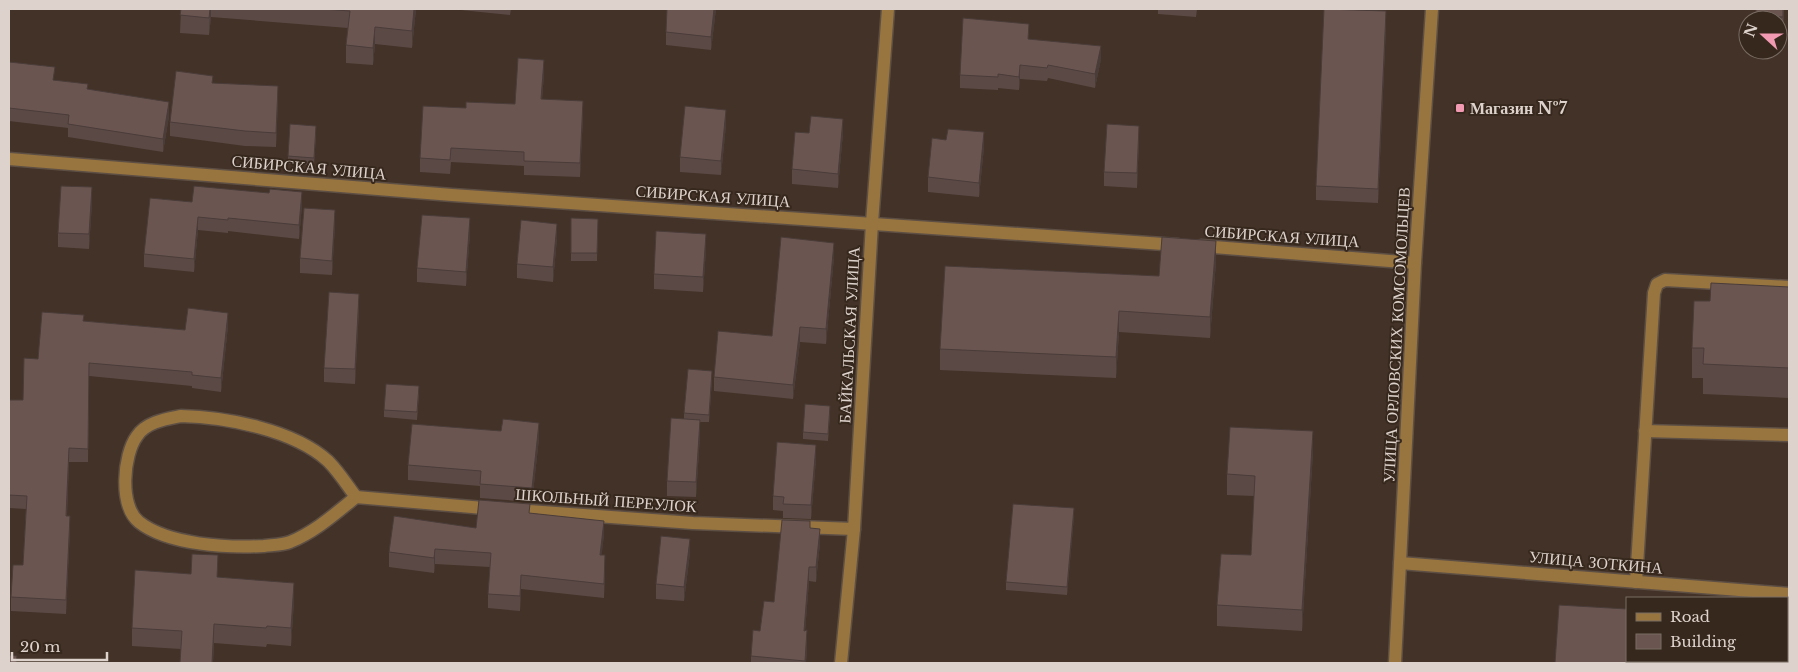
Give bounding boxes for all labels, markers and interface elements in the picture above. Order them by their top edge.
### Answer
north arrow [1738,10,1788,60]
text: N [1740,21,1762,40]
place label: Магазин №7 [1470,98,1568,118]
marker: Магазин №7 [1454,102,1466,114]
street label: СИБИРСКАЯ УЛИЦА [231,150,388,184]
street label: СИБИРСКАЯ УЛИЦА [635,181,792,211]
street label: УЛИЦА ОРЛОВСКИХ КОМСОМОЛЬЦЕВ [1378,187,1414,483]
street label: СИБИРСКАЯ УЛИЦА [1204,221,1361,251]
street label: БАЙКАЛЬСКАЯ УЛИЦА [834,246,864,424]
street label: ШКОЛЬНЫЙ ПЕРЕУЛОК [515,484,698,516]
street label: УЛИЦА ЗОТКИНА [1528,546,1664,578]
legend [1626,597,1788,662]
text: Road [1670,607,1710,626]
scale bar [12,630,108,662]
text: Building [1670,632,1737,651]
text: 20 m [20,637,60,656]

